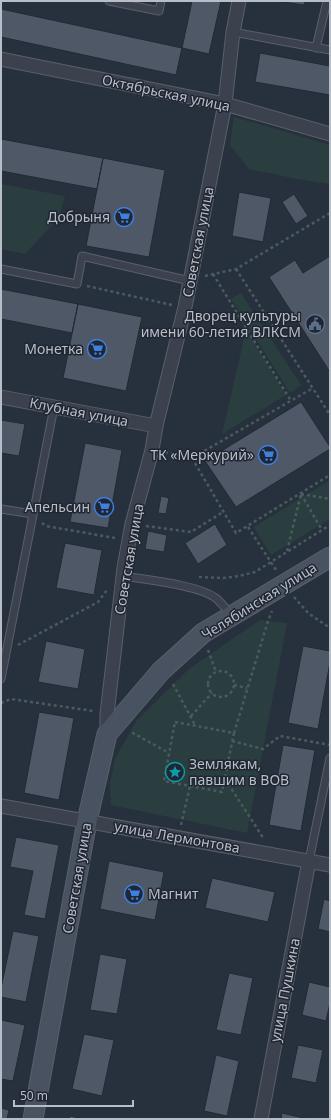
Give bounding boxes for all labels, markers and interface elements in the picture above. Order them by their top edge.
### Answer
street label: Октябрьская улица [100,70,232,115]
street label: Советская улица [177,185,218,299]
supermarket icon: Добрыня [113,206,135,228]
place label: Добрыня [47,207,110,226]
place label: Дворец культуры имени 60-летия ВЛКСМ [141,306,301,341]
public building icon: Дворец культуры имени 60-летия ВЛКСМ [304,313,326,335]
supermarket icon: Монетка [86,338,108,360]
place label: Монетка [24,339,83,358]
street label: Клубная улица [28,393,130,430]
supermarket icon: ТК «Меркурий» [257,444,279,466]
place label: ТК «Меркурий» [150,445,254,464]
supermarket icon: Апельсин [93,496,115,518]
place label: Апельсин [25,497,90,516]
street label: Советская улица [109,502,148,616]
street label: Челябинская улица [198,557,320,644]
place label: Землякам, павшим в ВОВ [189,754,289,789]
place icon: Землякам, павшим в ВОВ [164,761,186,783]
street label: улица Лермонтова [113,816,241,857]
street label: Советская улица [57,821,96,935]
supermarket icon: Магнит [123,883,145,905]
place label: Магнит [148,884,199,903]
street label: улица Пушкина [265,936,304,1044]
scale bar [14,1082,133,1108]
text: 50 m [20,1087,48,1104]

